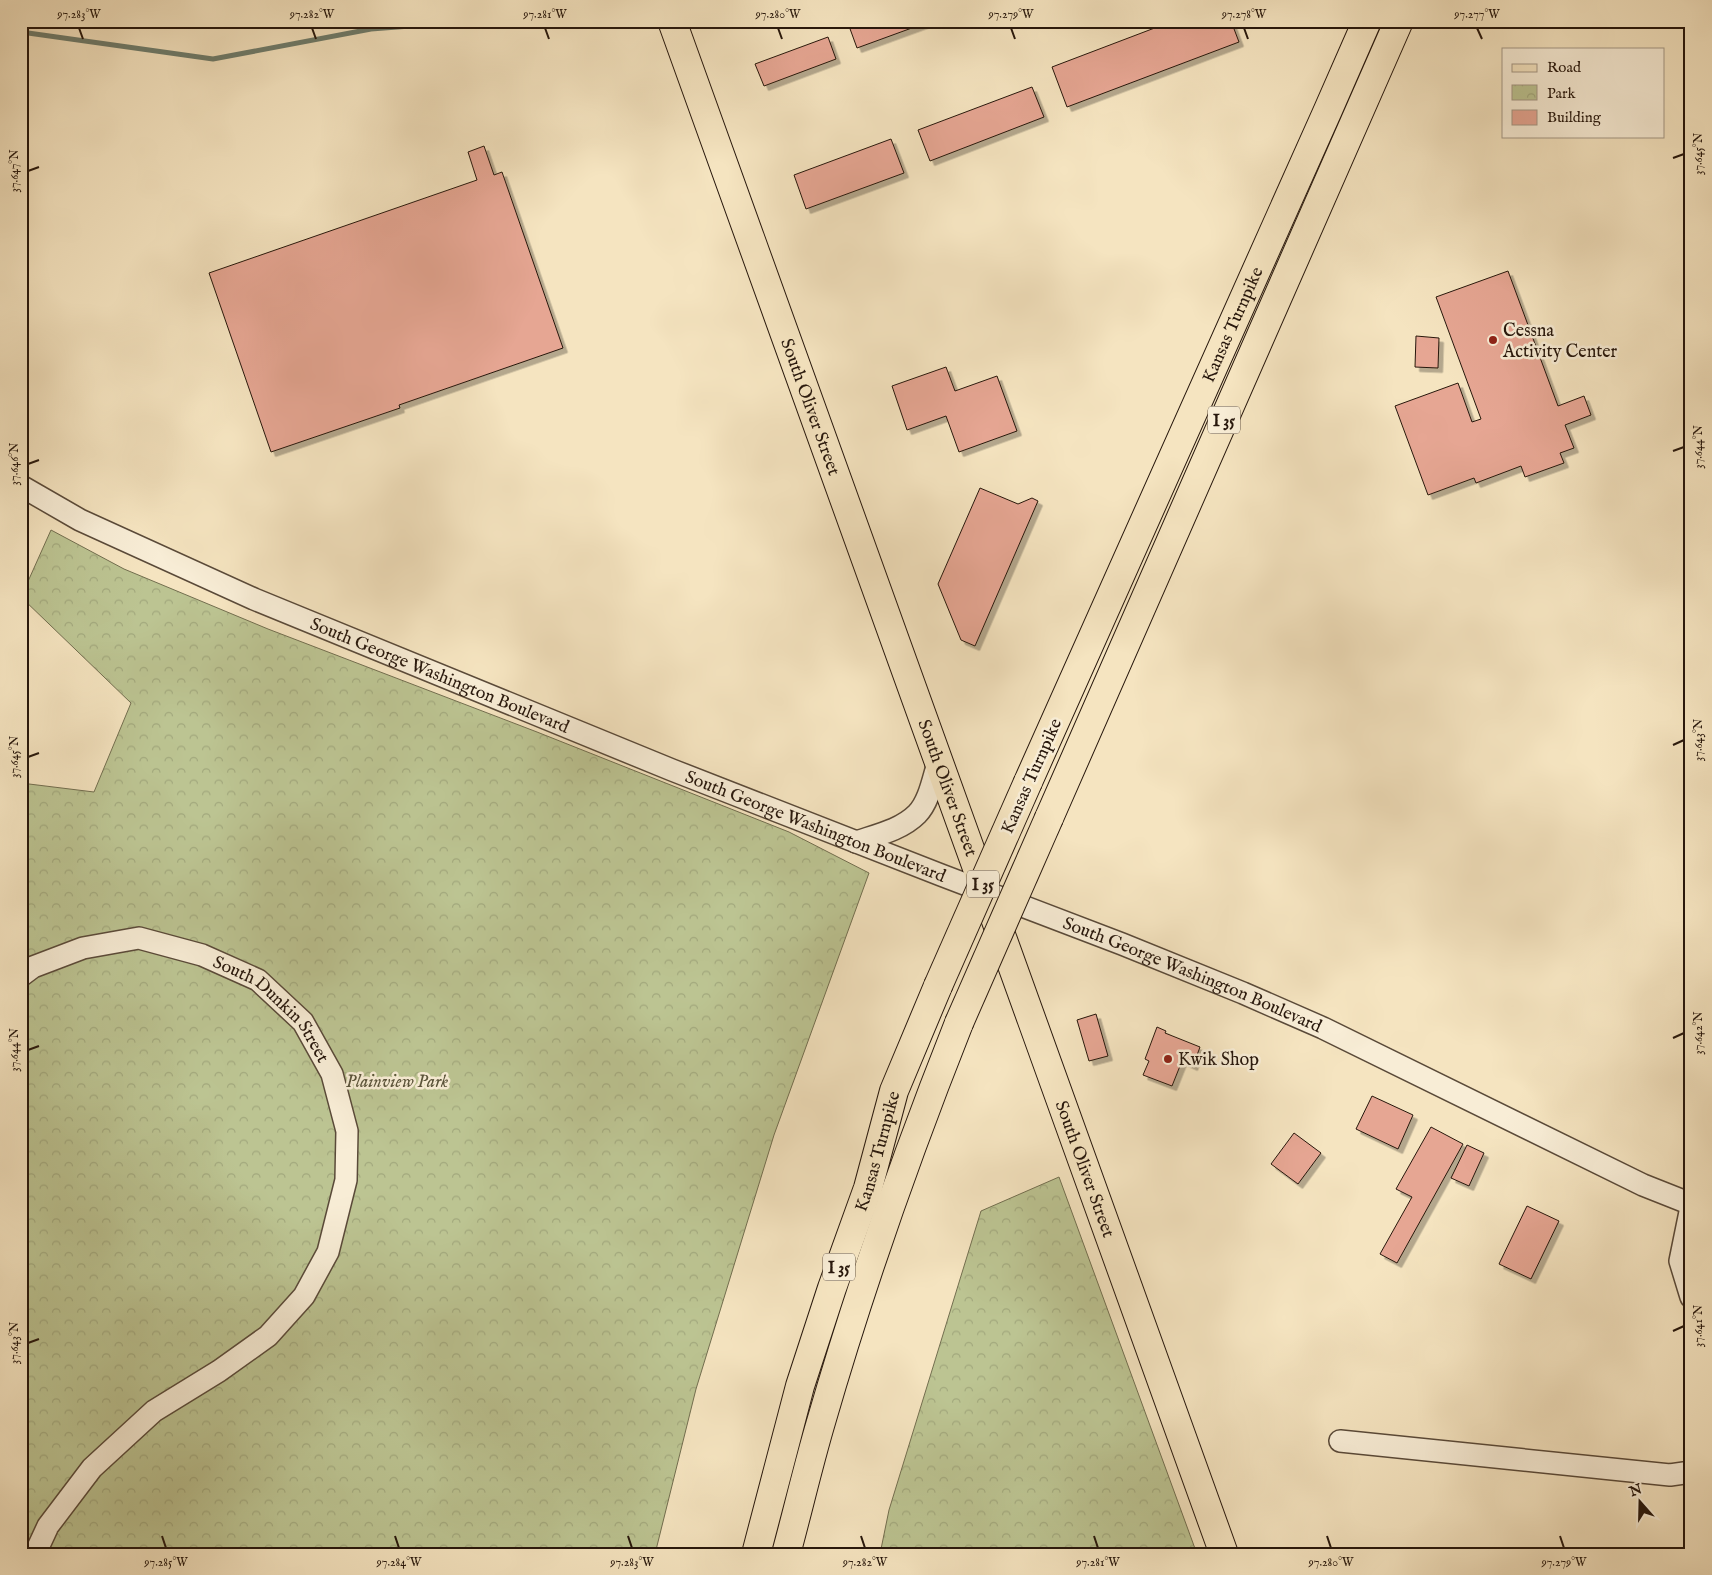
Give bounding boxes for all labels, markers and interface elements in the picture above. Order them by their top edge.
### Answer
text: 97.283°W [56,7,101,22]
text: 97.282°W [289,7,335,22]
text: 97.281°W [522,7,567,22]
text: 97.280°W [755,7,801,22]
text: 97.279°W [987,7,1034,22]
text: 97.278°W [1221,7,1267,22]
text: 97.277°W [1453,7,1500,22]
legend [1502,48,1664,138]
text: Road [1547,58,1582,77]
text: Park [1547,84,1577,103]
text: Building [1547,108,1602,127]
text: 37.645°N [1691,132,1706,175]
text: 37.647°N [7,149,22,193]
street label: Kansas Turnpike [1198,264,1269,387]
place label: Cessna Activity Center [1502,320,1618,364]
marker: Cessna Activity Center [1487,334,1499,346]
street label: South Oliver Street [774,336,845,479]
road number: I 35 [1208,406,1240,434]
text: 37.644°N [1691,425,1706,469]
text: 37.646°N [7,442,22,485]
street label: South George Washington Boulevard [306,613,573,740]
street label: Kansas Turnpike [997,715,1068,838]
street label: South Oliver Street [911,717,982,860]
text: 37.643°N [1691,718,1706,761]
text: 37.645°N [7,735,22,778]
street label: South George Washington Boulevard [681,766,949,889]
road number: I 35 [967,871,999,898]
street label: South George Washington Boulevard [1059,912,1325,1039]
street label: South Dunkin Street [209,951,333,1067]
text: 37.642°N [1691,1011,1706,1055]
text: 37.644°N [7,1028,22,1072]
place label: Kwik Shop [1178,1049,1259,1072]
marker: Kwik Shop [1162,1053,1174,1065]
park label: Plainview Park [346,1071,448,1094]
street label: Kansas Turnpike [850,1089,906,1215]
street label: South Oliver Street [1049,1098,1119,1241]
road number: I 35 [823,1254,855,1280]
text: 37.641°N [1691,1304,1706,1347]
text: 37.643°N [7,1321,22,1364]
north arrow [1614,1478,1664,1528]
text: N [1626,1480,1645,1502]
text: 97.285°W [143,1555,188,1570]
text: 97.284°W [376,1555,422,1570]
text: 97.283°W [609,1555,654,1570]
text: 97.282°W [842,1555,888,1570]
text: 97.281°W [1075,1555,1120,1570]
text: 97.280°W [1308,1555,1354,1570]
text: 97.279°W [1540,1555,1587,1570]

